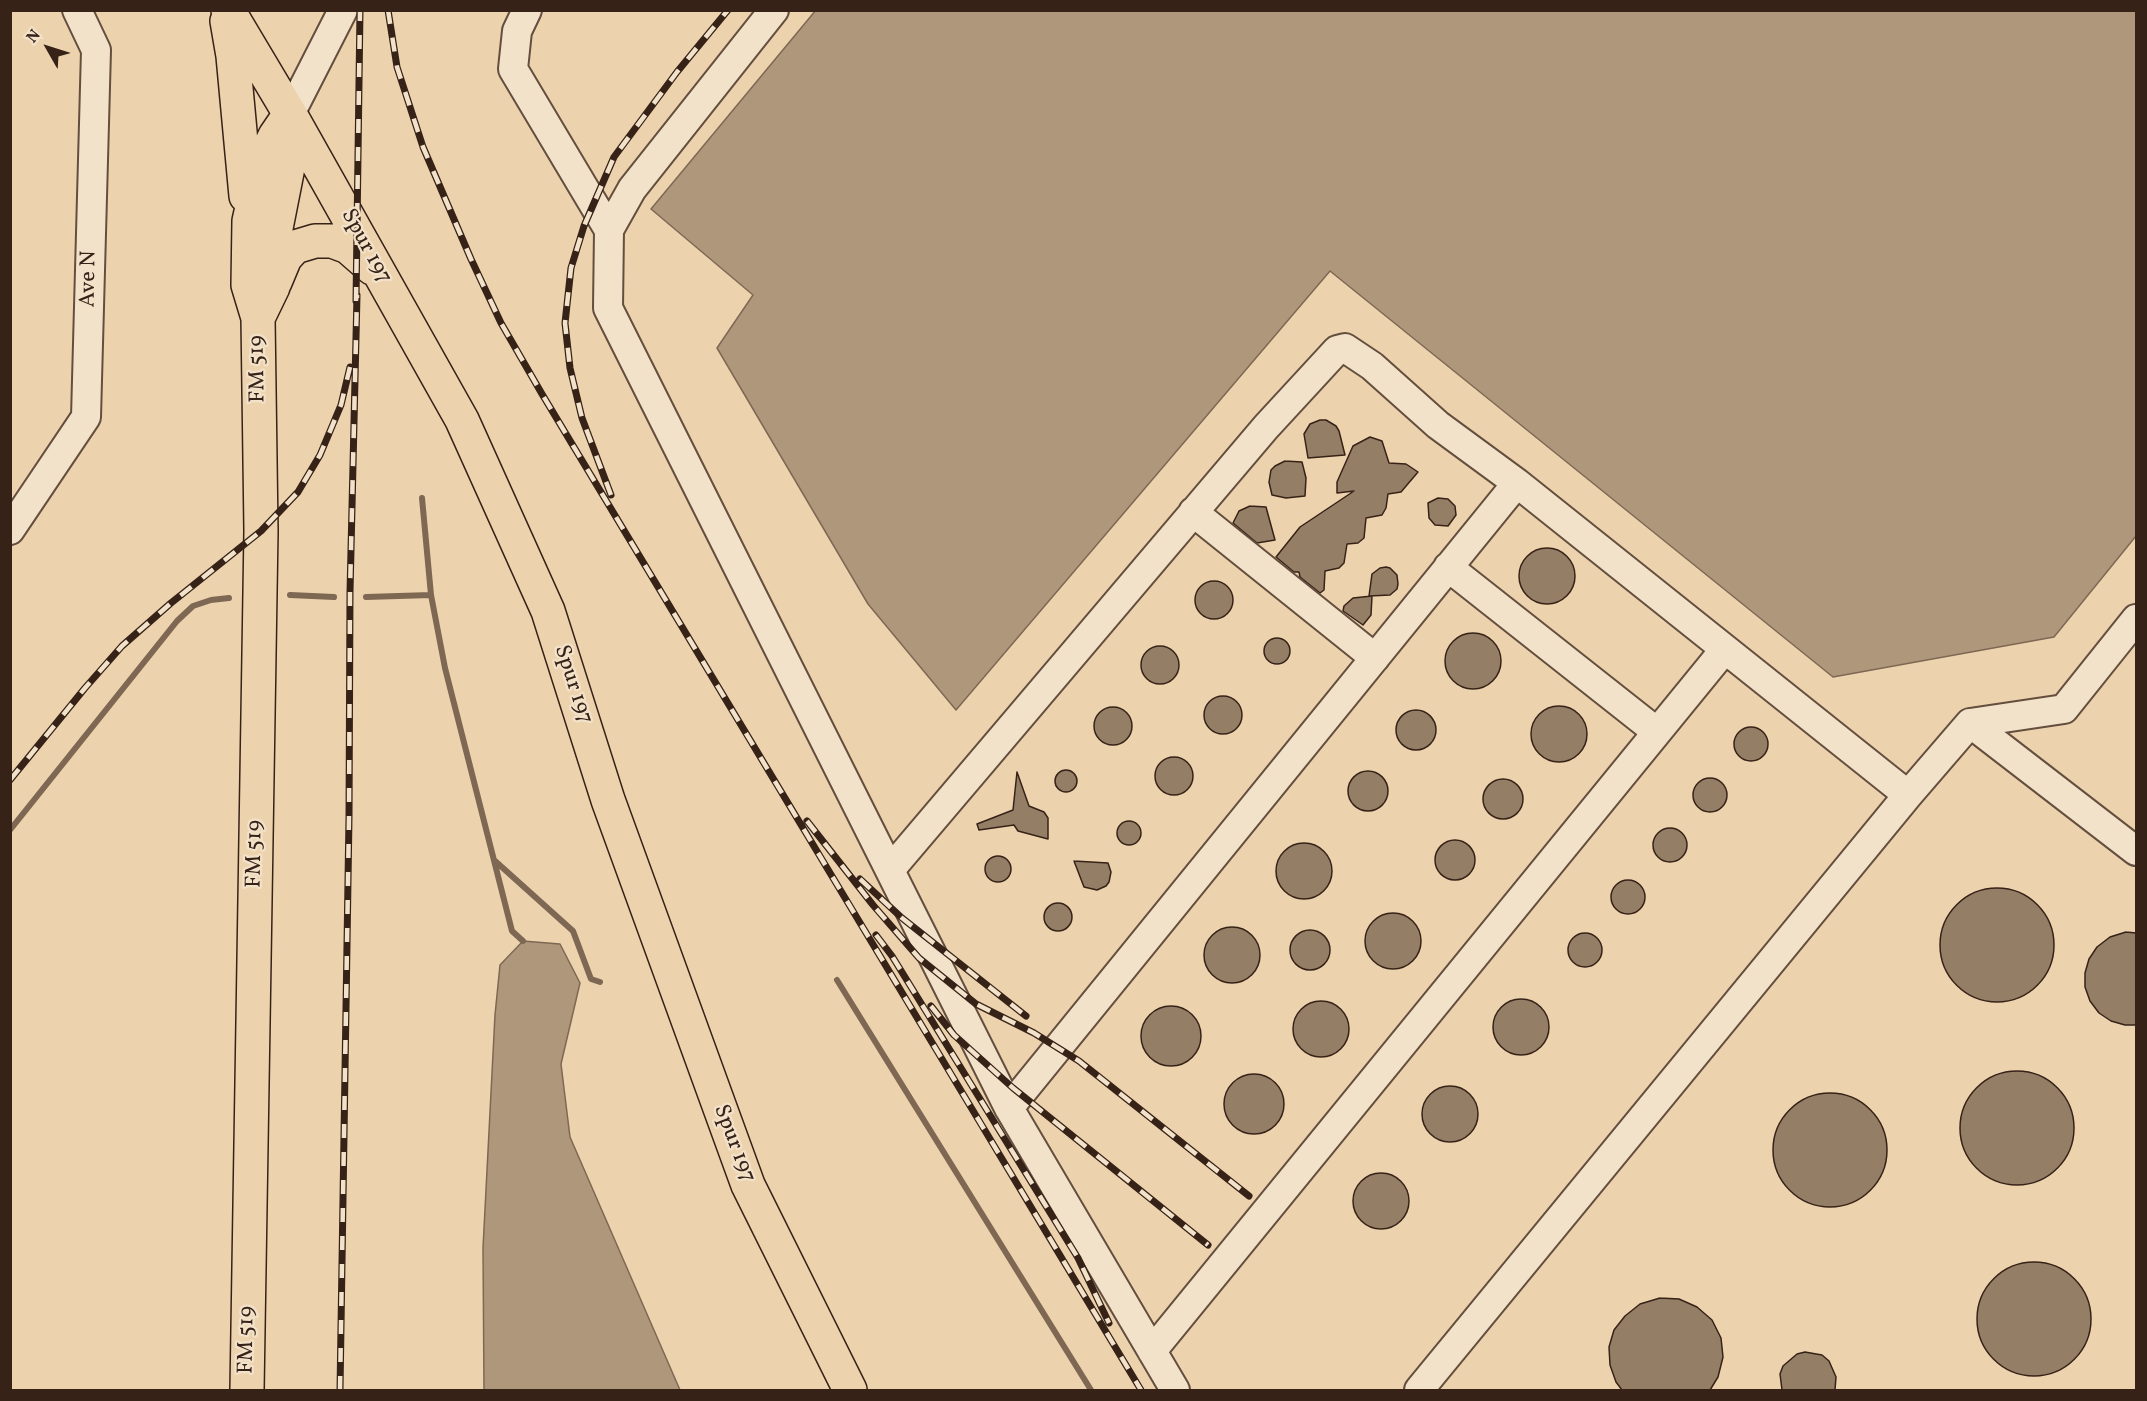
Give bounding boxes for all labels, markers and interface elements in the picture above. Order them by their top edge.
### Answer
north arrow [18,18,78,78]
text: N [22,25,46,48]
street label: Spur 197 [334,205,396,289]
street label: Ave N [76,250,104,308]
street label: FM 519 [245,335,273,403]
street label: Spur 197 [547,642,597,728]
street label: FM 519 [242,820,270,888]
street label: Spur 197 [706,1101,760,1187]
street label: FM 519 [234,1306,262,1374]

